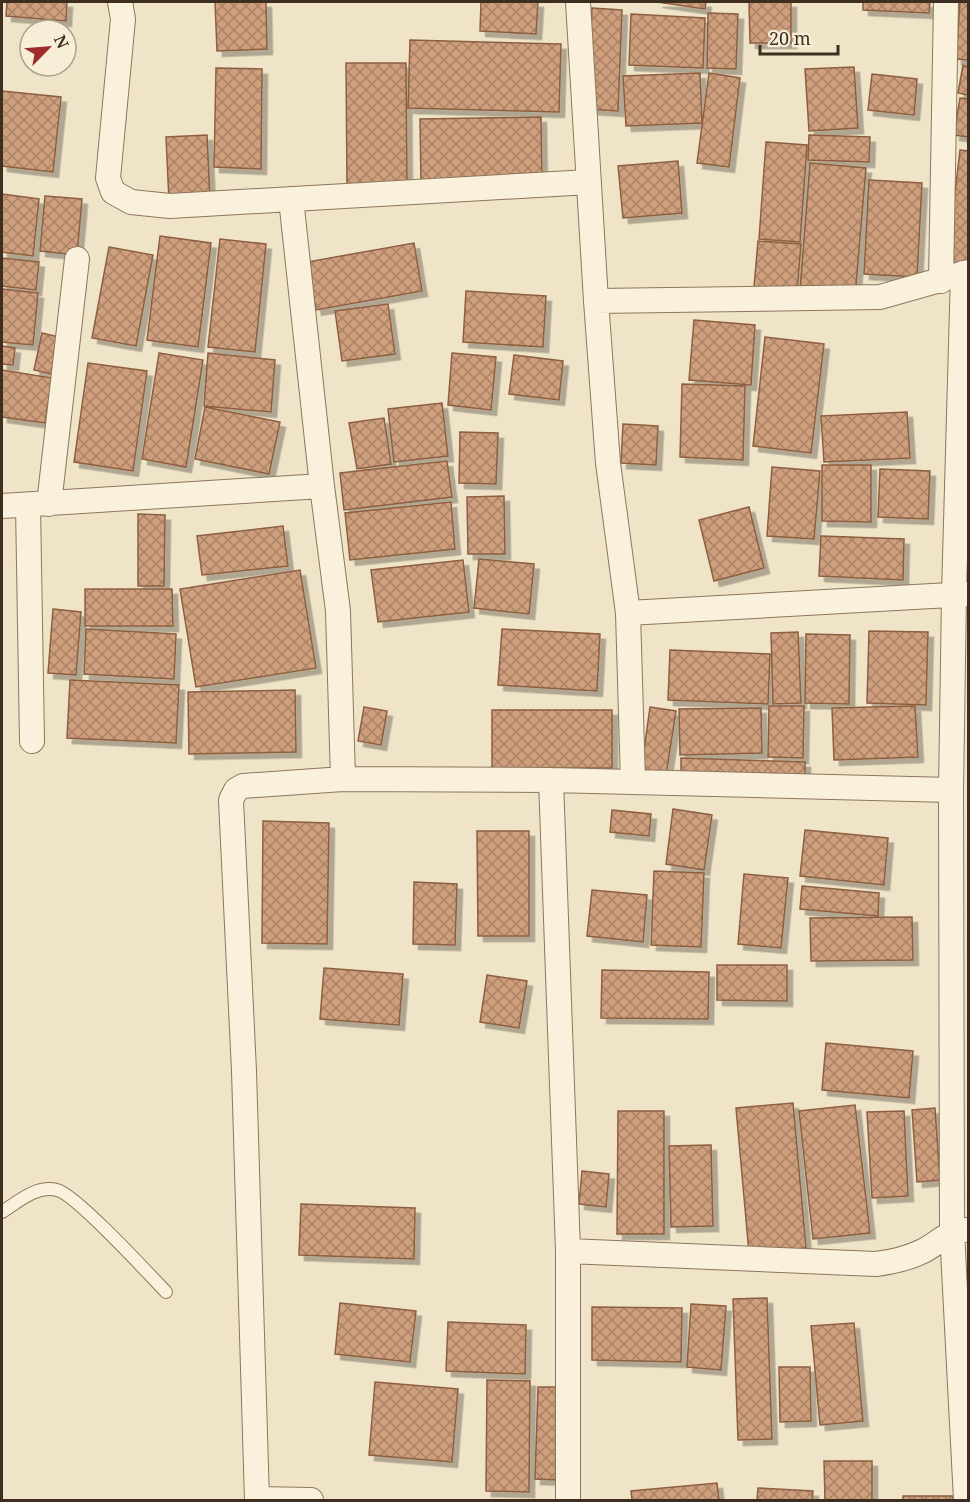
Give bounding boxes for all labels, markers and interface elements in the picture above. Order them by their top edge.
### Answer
north arrow [18,18,78,78]
scale bar [760,18,838,56]
text: 20 m [769,26,811,50]
text: N [49,31,74,52]

